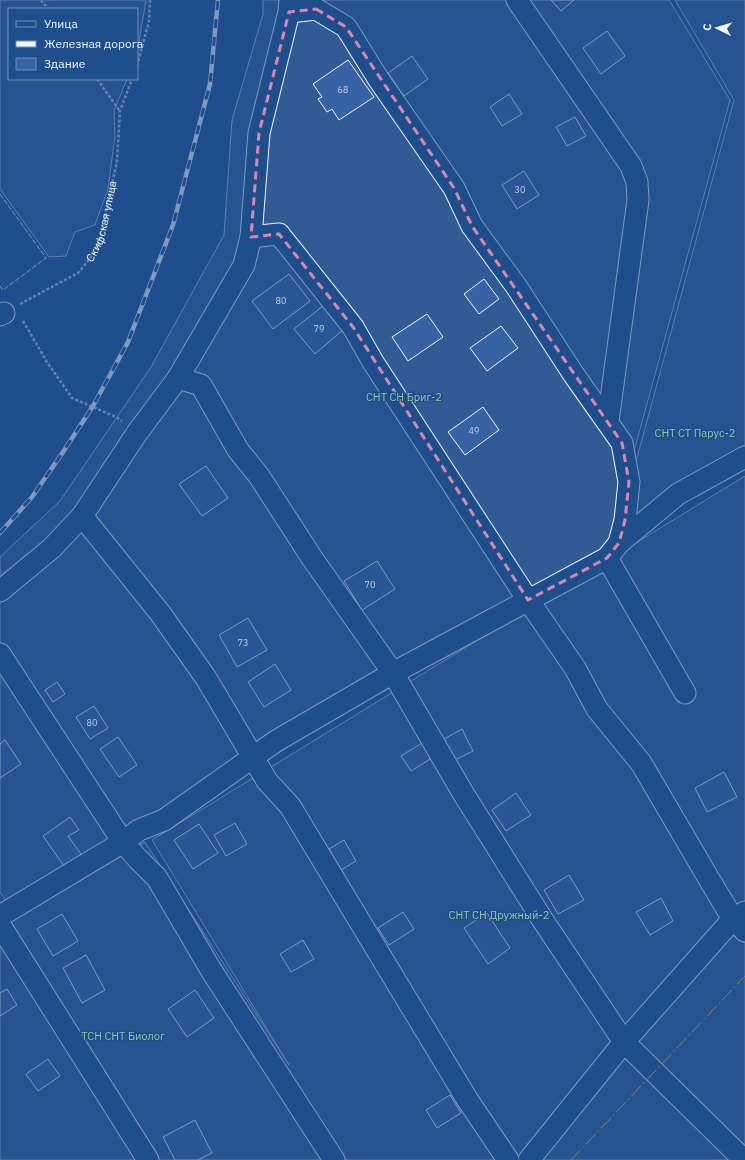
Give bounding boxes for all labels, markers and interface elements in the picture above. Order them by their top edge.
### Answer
legend [8,8,138,80]
north arrow [697,8,737,48]
text: Улица [44,16,78,31]
text: С [700,23,714,31]
text: Железная дорога [44,36,144,51]
text: Здание [44,56,86,71]
house number: 68 [338,84,348,95]
street label: Скифская улица [83,179,120,265]
house number: 30 [515,184,525,195]
house number: 80 [276,295,286,306]
house number: 79 [314,323,324,334]
park label: СНТ СН Бриг-2 [366,390,442,404]
house number: 49 [469,425,479,436]
park label: СНТ СТ Парус-2 [655,426,735,440]
house number: 70 [365,579,375,590]
house number: 73 [238,637,248,648]
house number: 80 [87,717,97,728]
park label: СНТ СН Дружный-2 [449,908,549,922]
park label: ТСН СНТ Биолог [81,1029,165,1043]

